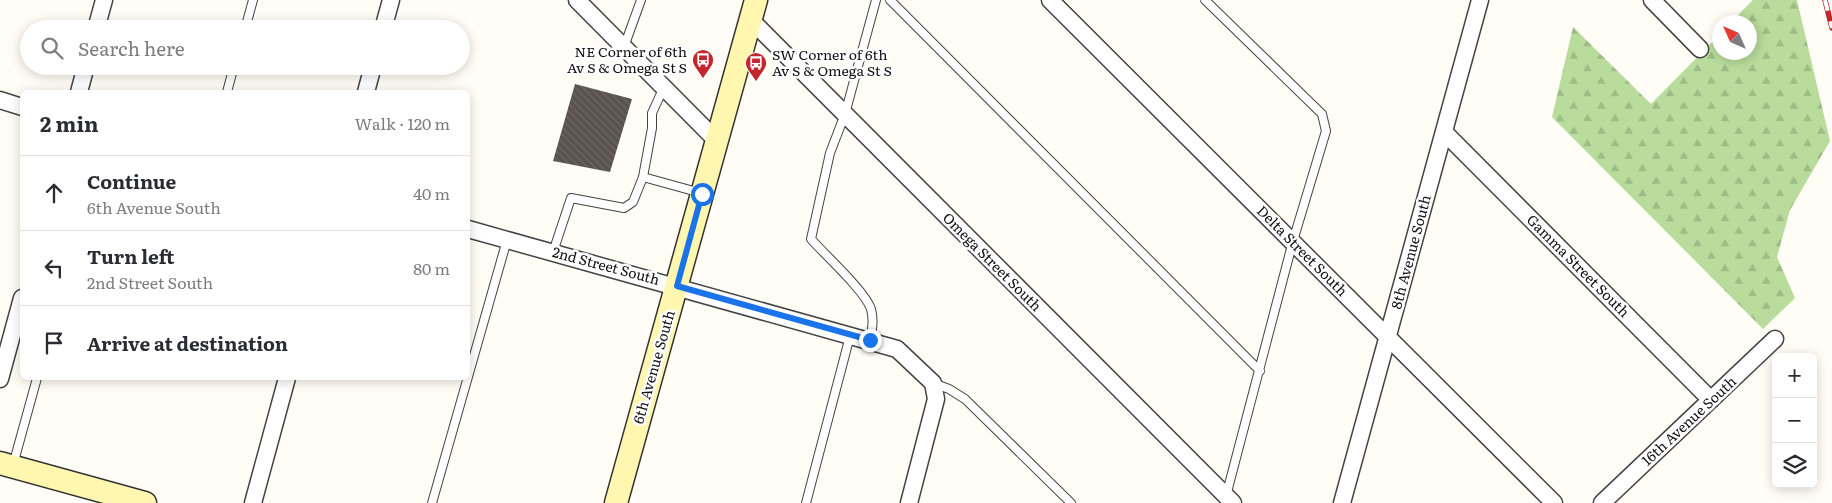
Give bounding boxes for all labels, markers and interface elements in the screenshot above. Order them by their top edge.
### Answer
north arrow [1712,15,1757,60]
search box [20,20,470,75]
icon: search [38,34,66,62]
text: Search here [78,34,185,62]
place label: NE Corner of 6th Av S & Omega St S [567,41,687,77]
place label: SW Corner of 6th Av S & Omega St S [772,44,892,80]
bus stop icon: NE Corner of 6th Av S & Omega St S [691,48,715,79]
bus stop icon: SW Corner of 6th Av S & Omega St S [744,51,768,82]
text: 2 min [40,107,99,138]
text: Walk · 120 m [355,111,450,135]
text: Continue [87,167,176,195]
icon: ahead [40,179,68,207]
text: 40 m [413,181,450,205]
route start [691,183,714,206]
street label: 8th Avenue South [1385,193,1435,311]
text: 6th Avenue South [87,195,221,219]
street label: Delta Street South [1253,200,1353,300]
street label: Omega Street South [939,207,1047,315]
street label: Gamma Street South [1523,209,1635,321]
street label: 2nd Street South [550,241,662,289]
text: Turn left [87,242,174,270]
icon: left [40,254,68,282]
text: 80 m [413,256,450,280]
text: 2nd Street South [87,270,213,294]
street label: 6th Avenue South [627,308,679,426]
icon: arrive [40,329,68,357]
text: Arrive at destination [87,329,288,357]
route end [859,329,882,352]
map controls [1772,353,1817,488]
button: + [1772,353,1817,398]
street label: 16th Avenue South [1637,371,1740,469]
button: − [1772,398,1817,443]
button: layers [1772,443,1817,488]

